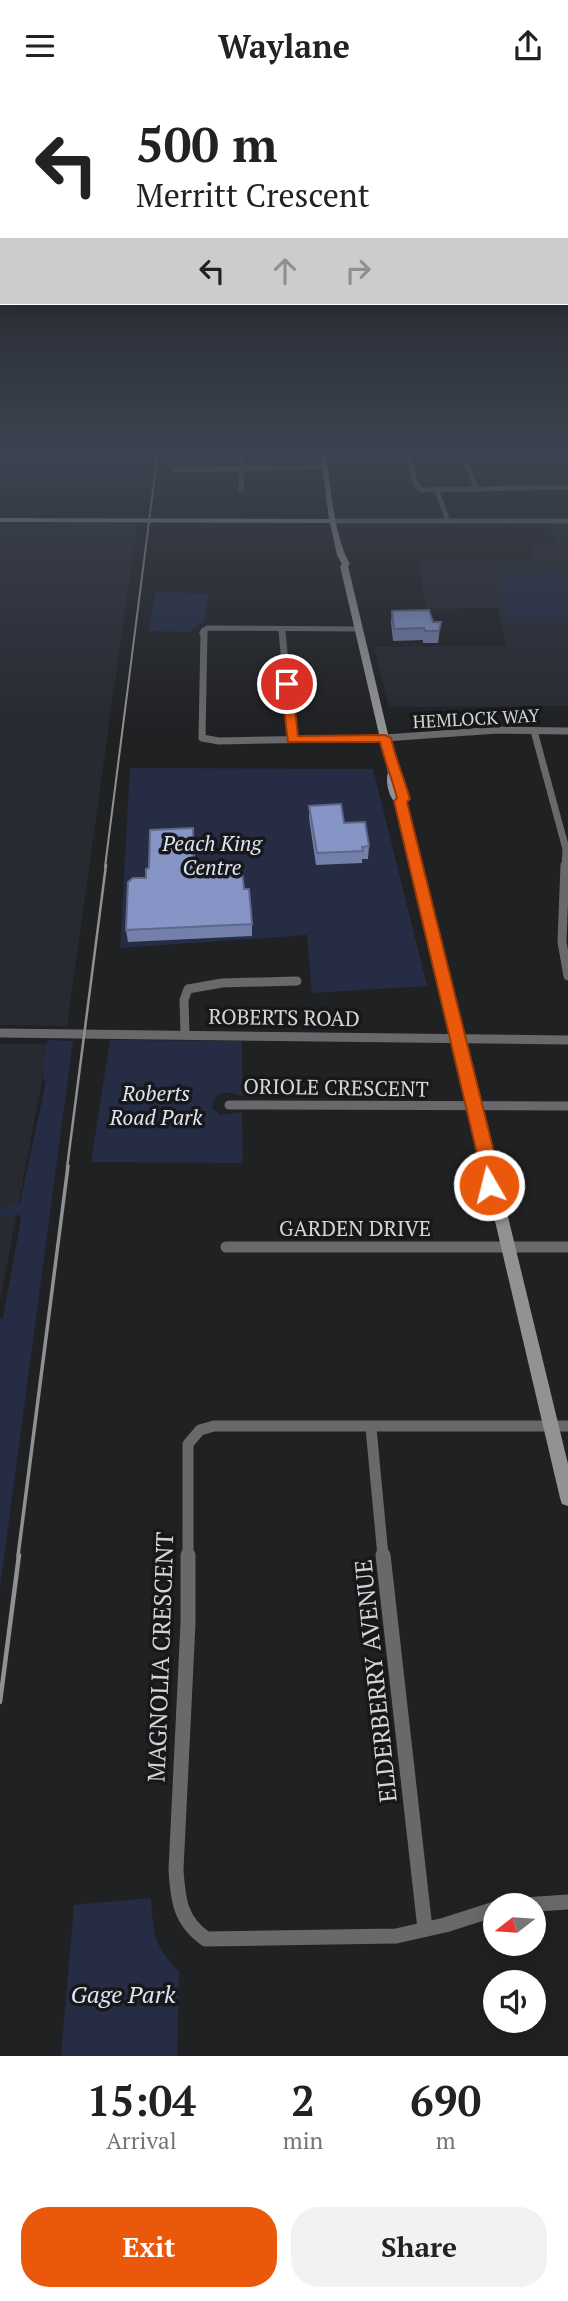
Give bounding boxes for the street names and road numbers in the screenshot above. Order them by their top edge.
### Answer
street label: HEMLOCK WAY [412,703,540,733]
street label: ROBERTS ROAD [208,1002,360,1032]
street label: ORIOLE CRESCENT [243,1071,429,1103]
street label: GARDEN DRIVE [279,1214,431,1242]
street label: MAGNOLIA CRESCENT [140,1531,180,1783]
street label: ELDERBERRY AVENUE [346,1558,404,1804]

